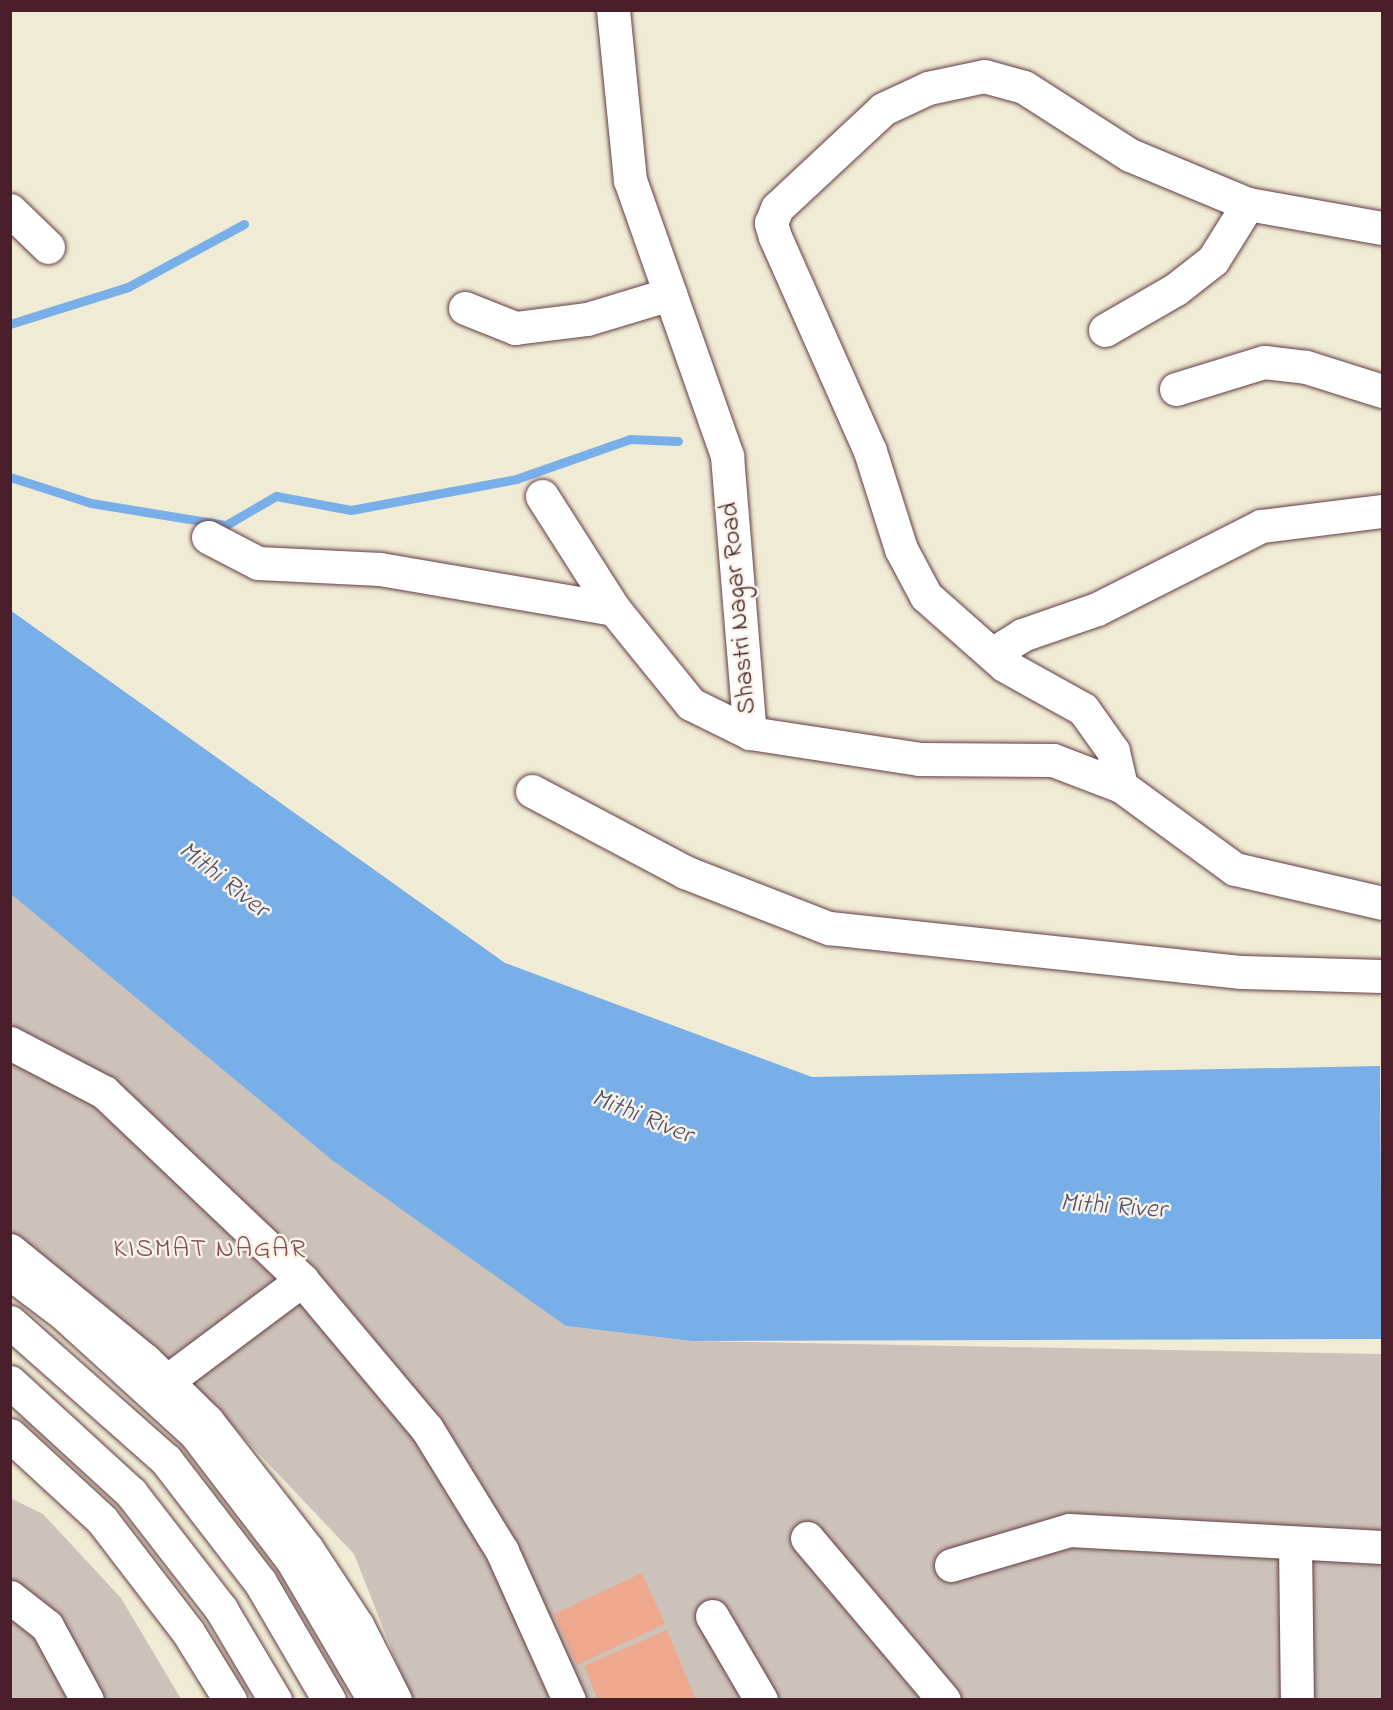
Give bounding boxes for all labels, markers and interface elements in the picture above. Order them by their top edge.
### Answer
street label: Shastri Nagar Road [715,501,765,715]
water label: Mithi River [171,835,275,925]
water label: Mithi River [587,1082,697,1152]
water label: Mithi River [1059,1187,1167,1227]
district label: KISMAT NAGAR [113,1234,307,1266]

